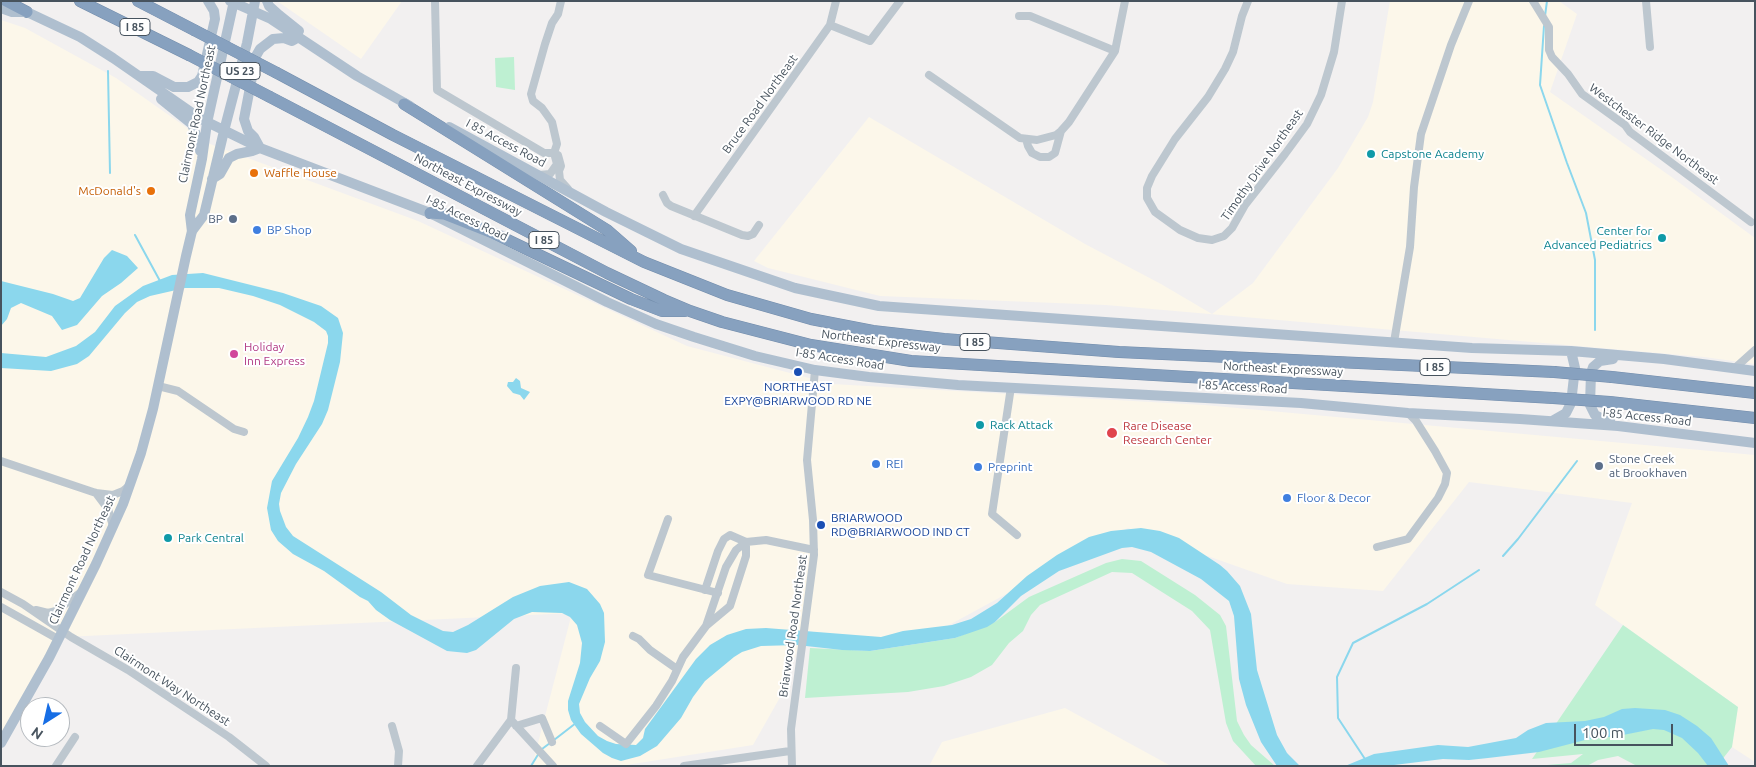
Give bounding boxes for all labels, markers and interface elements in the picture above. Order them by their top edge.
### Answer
road number: I 85 [120,18,150,36]
street label: Clairmont Road Northeast [175,44,219,184]
street label: Bruce Road Northeast [719,52,801,156]
road number: US 23 [220,62,260,80]
street label: Westchester Ridge Northeast [1586,81,1722,187]
street label: Timothy Drive Northeast [1218,107,1306,223]
street label: I 85 Access Road [464,116,548,170]
place label: Capstone Academy [1381,147,1484,161]
marker: Capstone Academy [1365,148,1377,160]
street label: Northeast Expressway [412,150,524,220]
place label: Waffle House [264,166,337,180]
marker: Waffle House [248,167,260,179]
place label: McDonald's [78,184,141,198]
marker: McDonald's [145,185,157,197]
street label: I-85 Access Road [424,192,510,244]
place label: BP [208,212,223,226]
marker: BP [227,213,239,225]
place label: BP Shop [267,223,312,237]
marker: BP Shop [251,224,263,236]
place label: Center for Advanced Pediatrics [1544,224,1652,252]
road number: I 85 [529,232,559,248]
marker: Center for Advanced Pediatrics [1656,232,1668,244]
street label: Northeast Expressway [821,327,941,355]
road number: I 85 [960,334,990,351]
place label: Holiday Inn Express [244,340,305,368]
street label: I-85 Access Road [795,345,885,373]
marker: Holiday Inn Express [228,348,240,360]
road number: I 85 [1420,358,1450,376]
street label: Northeast Expressway [1223,359,1343,379]
marker: NORTHEAST EXPY@BRIARWOOD RD NE [792,366,804,378]
street label: I-85 Access Road [1198,377,1288,397]
place label: NORTHEAST EXPY@BRIARWOOD RD NE [724,380,872,408]
street label: I-85 Access Road [1602,405,1692,429]
place label: Rack Attack [990,418,1053,432]
marker: Rack Attack [974,419,986,431]
place label: Rare Disease Research Center [1123,419,1211,447]
marker: Rare Disease Research Center [1105,426,1119,440]
place label: Stone Creek at Brookhaven [1609,452,1687,480]
place label: REI [886,457,903,471]
marker: REI [870,458,882,470]
place label: Preprint [988,460,1032,474]
marker: Stone Creek at Brookhaven [1593,460,1605,472]
marker: Preprint [972,461,984,473]
place label: Floor & Decor [1297,491,1371,505]
marker: Floor & Decor [1281,492,1293,504]
street label: Clairmont Road Northeast [46,493,118,627]
place label: BRIARWOOD RD@BRIARWOOD IND CT [831,511,970,539]
marker: BRIARWOOD RD@BRIARWOOD IND CT [815,519,827,531]
place label: Park Central [178,531,244,545]
marker: Park Central [162,532,174,544]
street label: Briarwood Road Northeast [776,554,810,698]
street label: Clairmont Way Northeast [111,643,233,729]
north arrow [20,697,70,747]
scale bar [1576,714,1675,746]
text: N [28,724,46,743]
text: 100 m [1582,724,1624,741]

